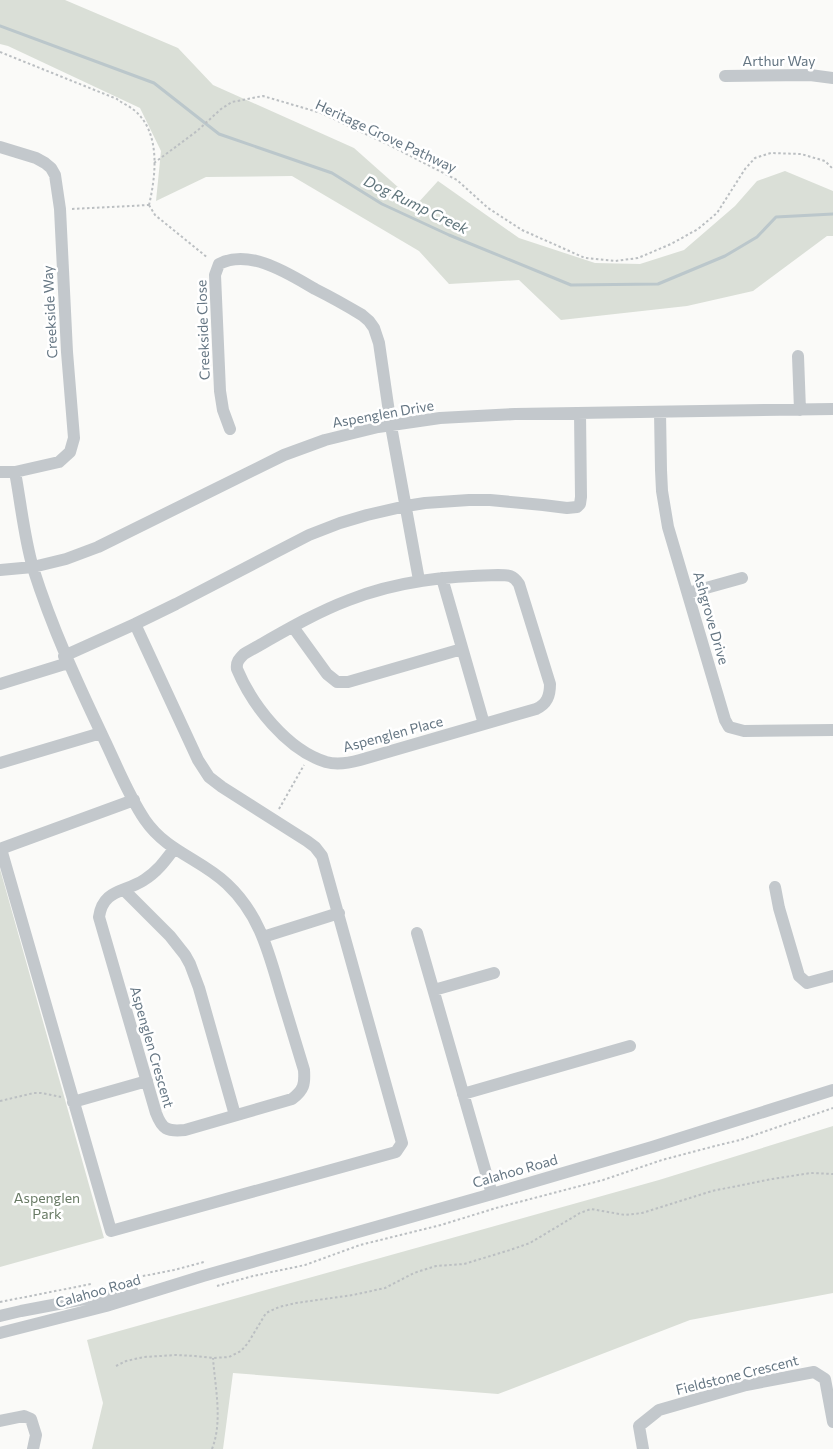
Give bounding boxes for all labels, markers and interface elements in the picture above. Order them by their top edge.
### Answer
street label: Arthur Way [742,52,816,69]
street label: Heritage Grove Pathway [313,95,459,176]
water label: Dog Rump Creek [361,171,472,238]
street label: Creekside Way [39,265,60,359]
street label: Creekside Close [192,279,213,381]
street label: Aspenglen Drive [331,396,435,431]
street label: Ashgrove Drive [690,569,733,666]
street label: Aspenglen Place [341,712,445,755]
street label: Aspenglen Crescent [127,984,178,1110]
street label: Calahoo Road [470,1150,559,1191]
park label: Aspenglen Park [14,1189,80,1222]
street label: Calahoo Road [53,1270,142,1311]
street label: Fieldstone Crescent [674,1351,800,1398]

